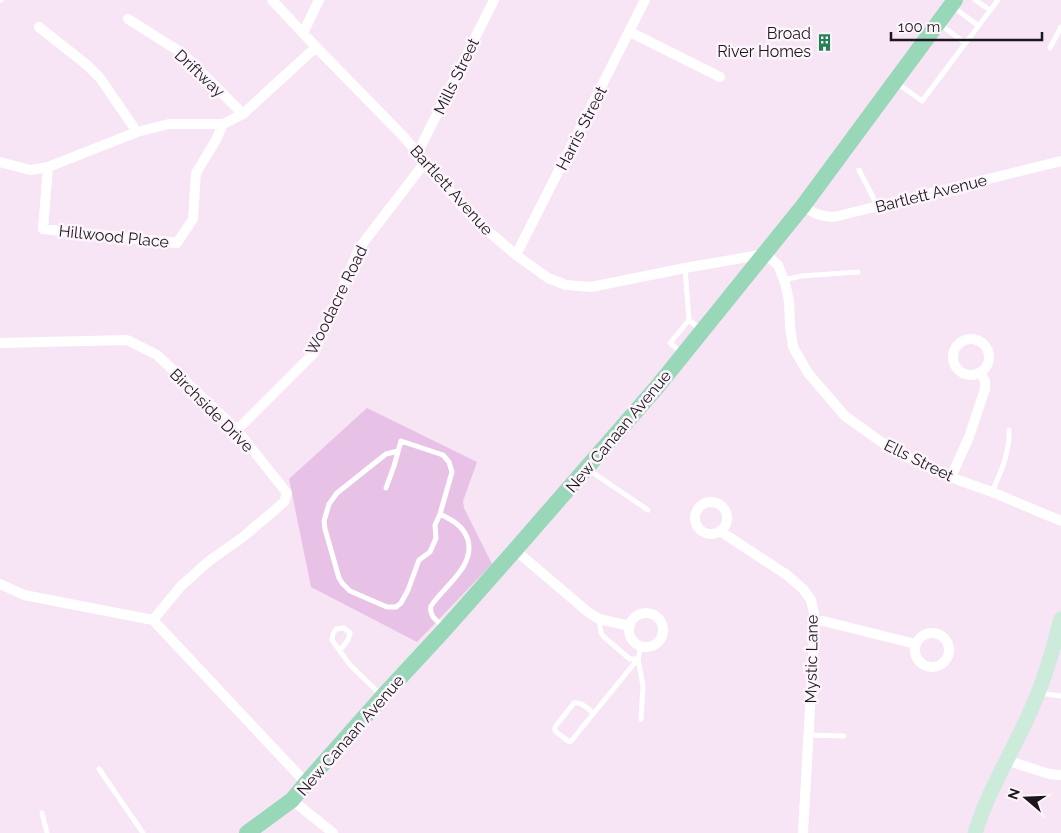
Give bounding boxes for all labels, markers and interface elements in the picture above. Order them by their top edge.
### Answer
scale bar [891,10,1042,42]
text: 100 m [898,18,940,36]
place label: Broad River Homes [717,24,811,61]
building icon: Broad River Homes [815,32,835,52]
street label: Mills Street [430,34,483,117]
street label: Driftway [171,46,229,101]
street label: Harris Street [552,83,611,173]
street label: Bartlett Avenue [406,141,497,239]
street label: Bartlett Avenue [873,170,989,217]
street label: Hillwood Place [58,221,170,252]
street label: Woodacre Road [302,242,371,358]
street label: Birchside Drive [166,365,257,456]
street label: New Canaan Avenue [562,366,675,496]
street label: Ells Street [881,436,957,486]
street label: Mystic Lane [801,614,822,704]
street label: New Canaan Avenue [293,671,408,800]
north arrow [1001,773,1051,823]
text: N [1004,786,1023,801]

